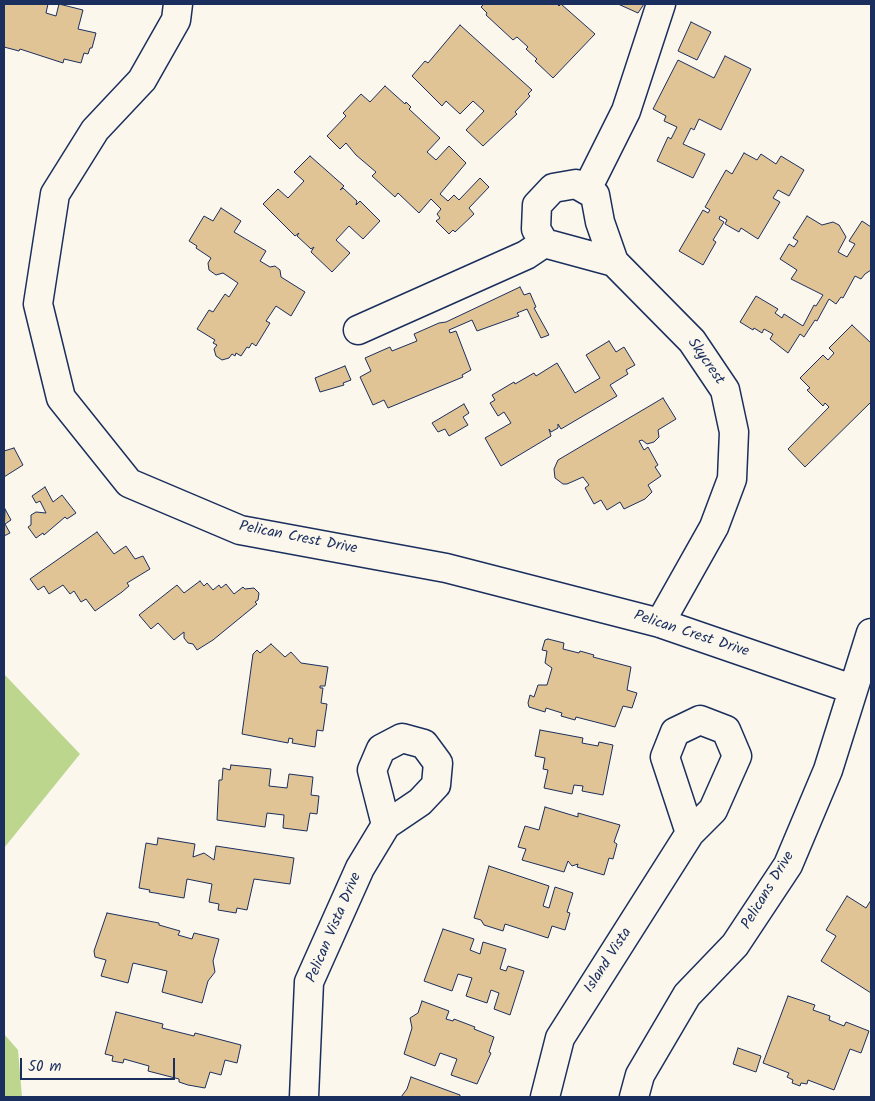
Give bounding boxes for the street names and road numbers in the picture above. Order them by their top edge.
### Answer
street label: Skycrest [683,335,727,389]
street label: Pelican Crest Drive [237,519,359,559]
street label: Pelican Crest Drive [631,608,751,662]
street label: Pelicans Drive [739,849,799,933]
street label: Pelican Vista Drive [304,870,366,986]
street label: Island Vista [581,925,637,997]

